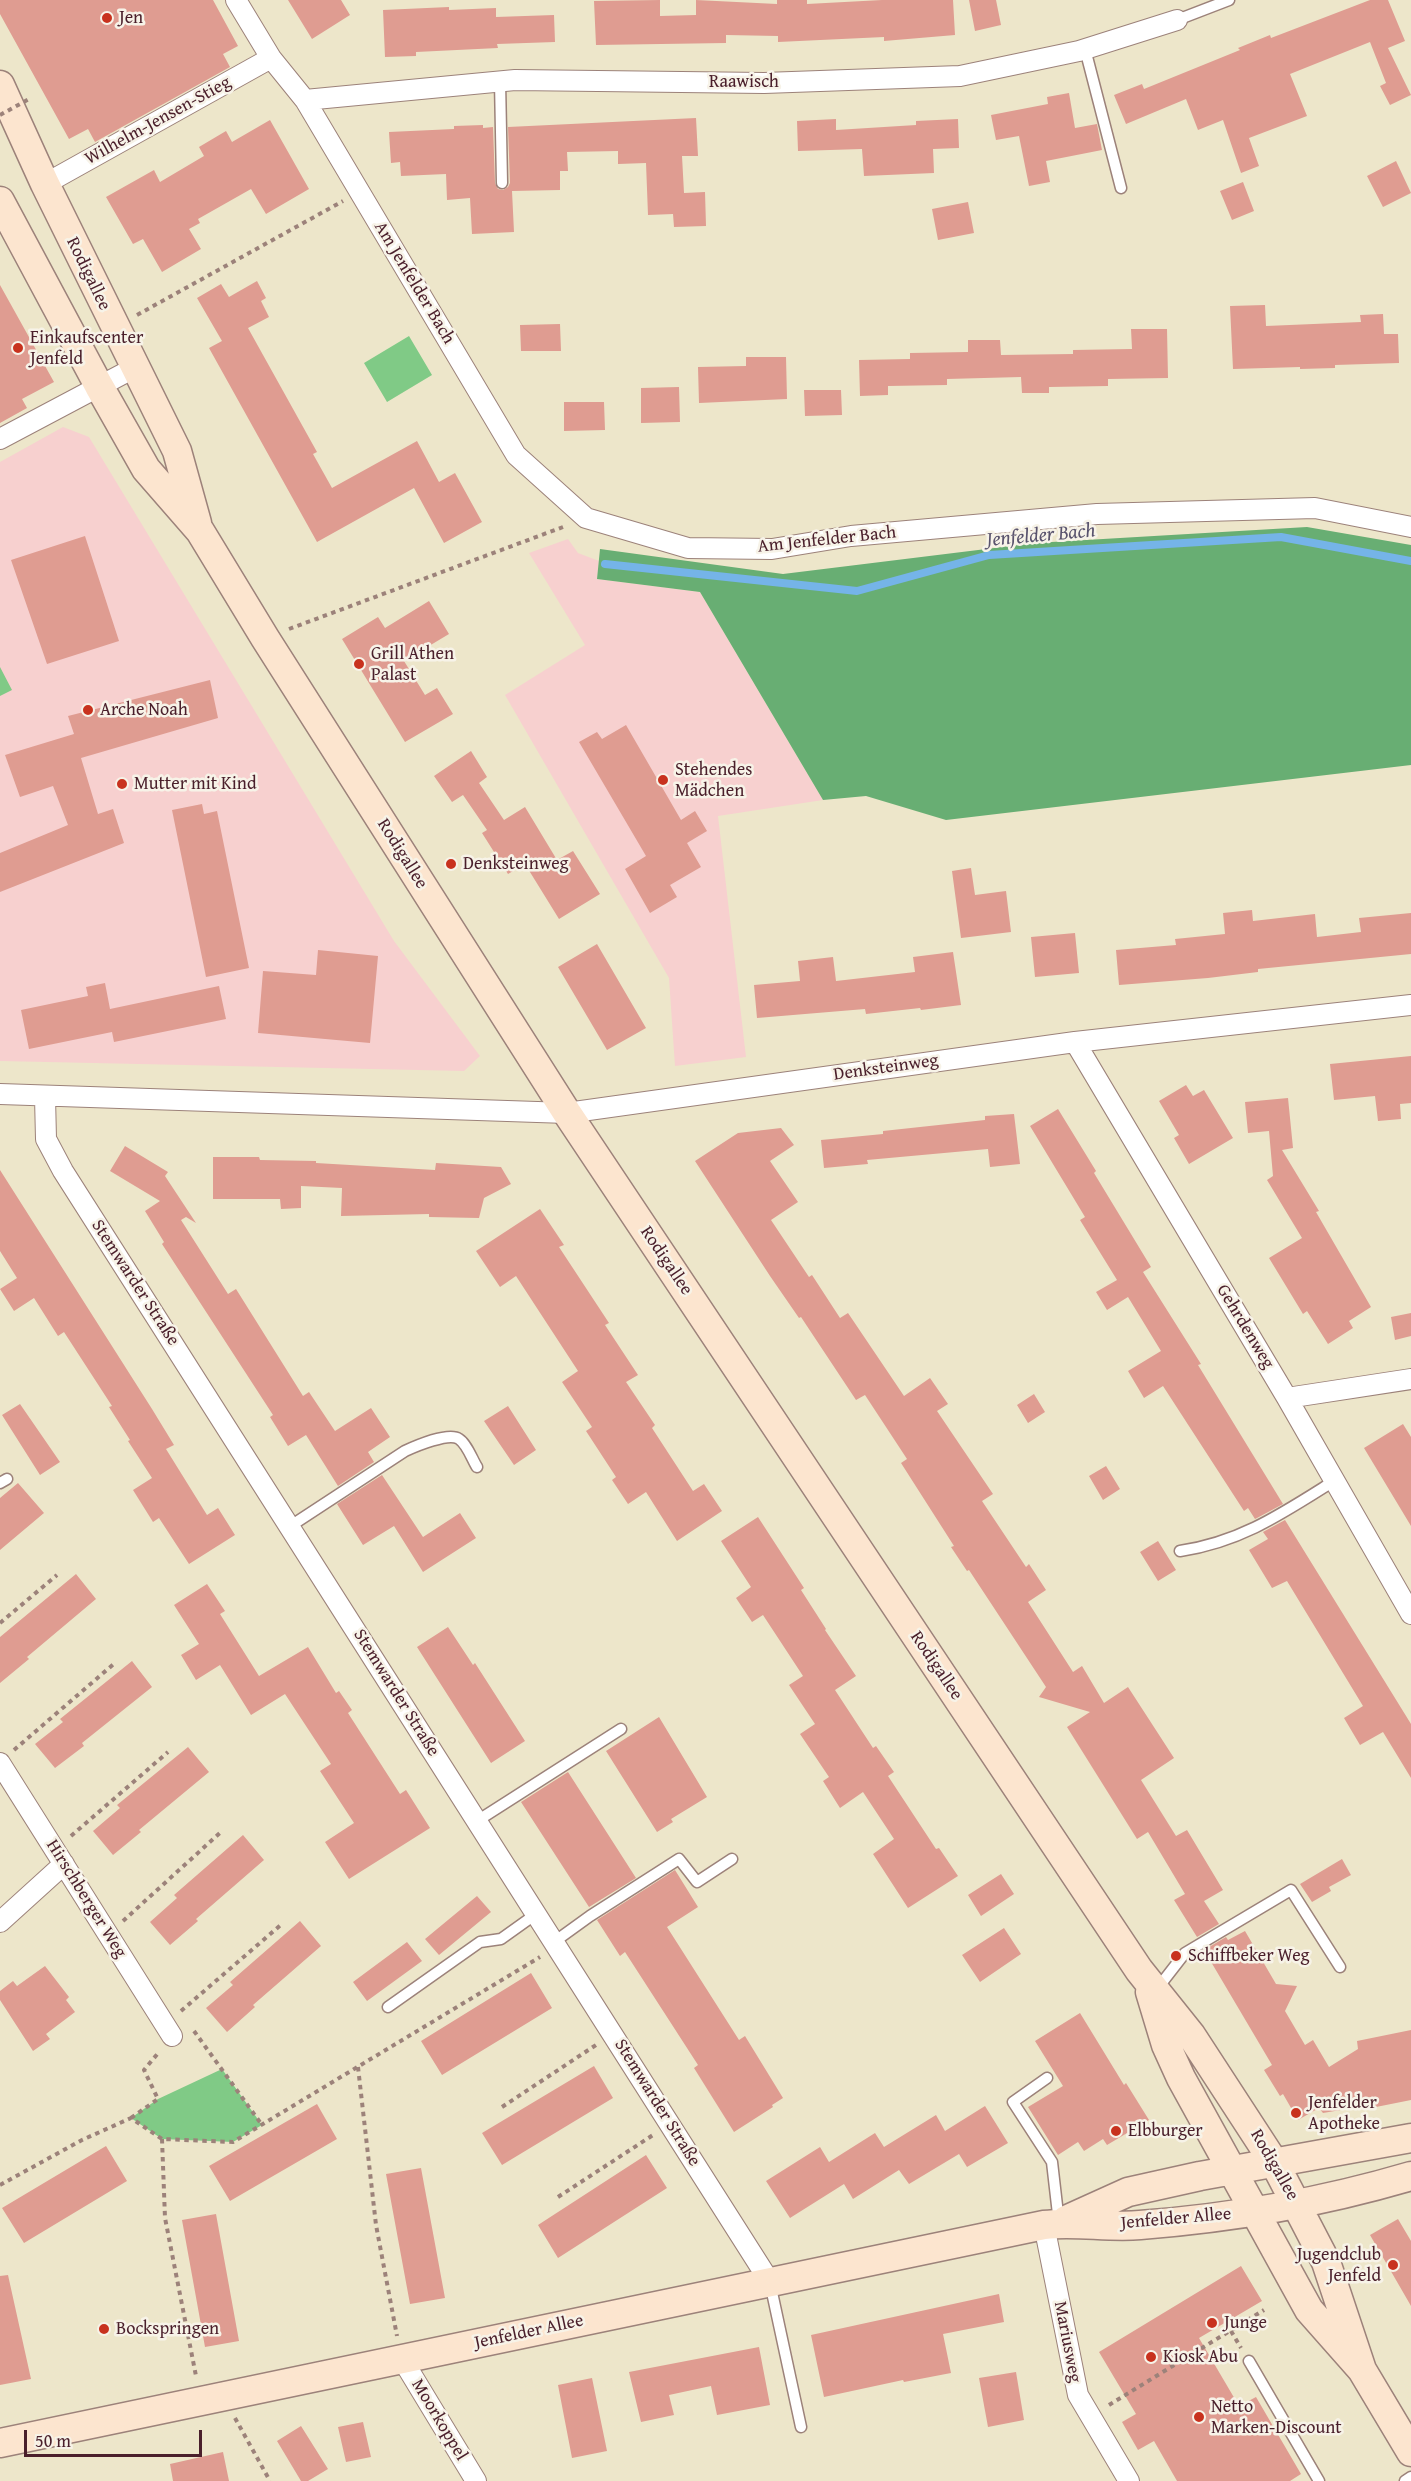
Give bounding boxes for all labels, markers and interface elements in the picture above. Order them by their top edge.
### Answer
place label: Jen [119,7,143,29]
marker: Jen [100,11,114,25]
street label: Raawisch [709,71,779,93]
street label: Wilhelm-Jensen-Stieg [81,72,235,170]
street label: Am Jenfelder Bach [369,218,459,348]
street label: Rodigallee [61,234,115,314]
place label: Einkaufscenter Jenfeld [30,327,143,370]
marker: Einkaufscenter Jenfeld [11,341,25,355]
water label: Jenfelder Bach [986,519,1096,553]
street label: Am Jenfelder Bach [757,522,897,558]
place label: Grill Athen Palast [371,643,454,686]
marker: Grill Athen Palast [352,657,366,671]
place label: Arche Noah [100,699,188,721]
marker: Arche Noah [81,703,95,717]
place label: Stehendes Mädchen [675,759,752,802]
place label: Mutter mit Kind [134,773,257,795]
marker: Stehendes Mädchen [656,773,670,787]
marker: Mutter mit Kind [115,777,129,791]
street label: Rodigallee [372,815,432,893]
place label: Denksteinweg [463,853,569,875]
marker: Denksteinweg [444,857,458,871]
street label: Denksteinweg [832,1050,940,1086]
street label: Stemwarder Straße [86,1216,184,1350]
street label: Rodigallee [635,1222,697,1300]
street label: Gehrdenweg [1211,1281,1279,1373]
street label: Stemwarder Straße [348,1625,444,1761]
street label: Rodigallee [905,1627,967,1705]
street label: Hirschberger Weg [41,1836,131,1962]
place label: Schiffbeker Weg [1188,1945,1310,1967]
marker: Schiffbeker Weg [1169,1949,1183,1963]
street label: Stemwarder Straße [609,2035,705,2171]
place label: Jenfelder Apotheke [1308,2092,1380,2134]
marker: Jenfelder Apotheke [1289,2106,1303,2120]
place label: Elbburger [1128,2120,1203,2142]
marker: Elbburger [1109,2124,1123,2138]
street label: Rodigallee [1245,2126,1303,2204]
street label: Jenfelder Allee [1120,2203,1232,2235]
place label: Jugendclub Jenfeld [1297,2244,1381,2286]
marker: Jugendclub Jenfeld [1386,2258,1400,2272]
street label: Mariusweg [1049,2299,1085,2385]
street label: Jenfelder Allee [473,2310,585,2354]
place label: Junge [1224,2312,1267,2334]
marker: Junge [1205,2316,1219,2330]
place label: Bockspringen [116,2318,219,2340]
marker: Bockspringen [97,2322,111,2336]
place label: Kiosk Abu [1163,2346,1238,2368]
marker: Kiosk Abu [1144,2350,1158,2364]
street label: Moorkoppel [406,2375,472,2465]
place label: Netto Marken-Discount [1211,2396,1342,2438]
marker: Netto Marken-Discount [1192,2410,1206,2424]
scale bar [27,2418,206,2456]
text: 50 m [35,2427,71,2454]

